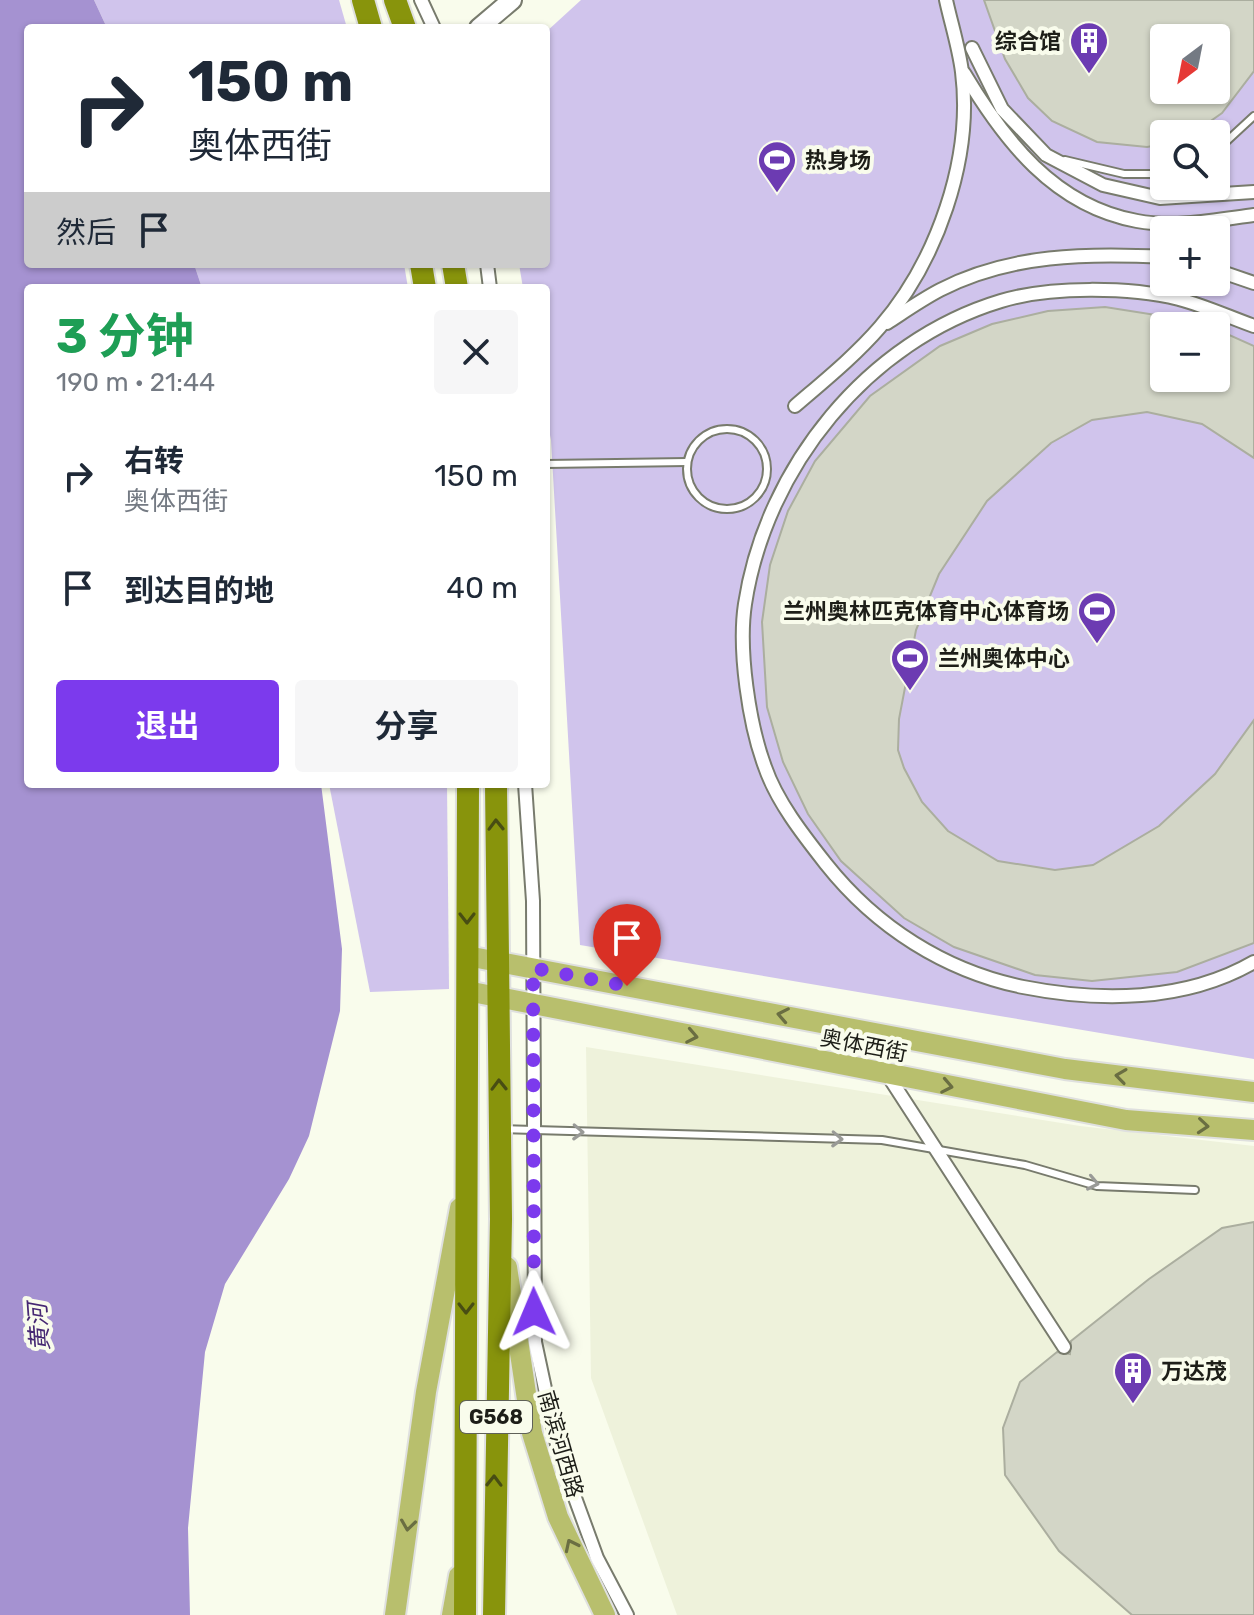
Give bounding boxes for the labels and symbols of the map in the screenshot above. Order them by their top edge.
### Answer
building icon: 综合馆 [1068,20,1110,75]
north arrow [1150,24,1230,104]
place label: 综合馆 [995,28,1061,55]
sports icon: 热身场 [756,139,798,194]
place label: 热身场 [805,147,871,174]
sports icon: 兰州奥林匹克体育中心体育场 [1076,590,1118,645]
place label: 兰州奥林匹克体育中心体育场 [783,598,1069,625]
sports icon: 兰州奥体中心 [889,637,931,692]
place label: 兰州奥体中心 [938,645,1070,672]
one-way arrow [488,818,505,831]
pin [593,904,661,986]
one-way arrow [458,912,476,925]
one-way arrow [776,1008,789,1025]
street label: 奥体西街 [818,1024,910,1067]
one-way arrow [685,1027,698,1044]
one-way arrow [1114,1068,1128,1085]
one-way arrow [940,1077,953,1094]
one-way arrow [490,1078,508,1091]
one-way arrow [1197,1117,1210,1134]
one-way arrow [572,1123,585,1140]
one-way arrow [831,1130,844,1147]
one-way arrow [1085,1174,1099,1191]
position arrow [492,1270,576,1354]
water label: 黄河 [23,1298,55,1352]
one-way arrow [457,1302,475,1315]
building icon: 万达茂 [1112,1350,1154,1405]
place label: 万达茂 [1161,1358,1227,1385]
street label: 南滨河西路 [532,1388,589,1501]
road number: G568 [460,1401,532,1433]
one-way arrow [486,1474,503,1487]
one-way arrow [399,1519,416,1532]
one-way arrow [565,1538,581,1553]

